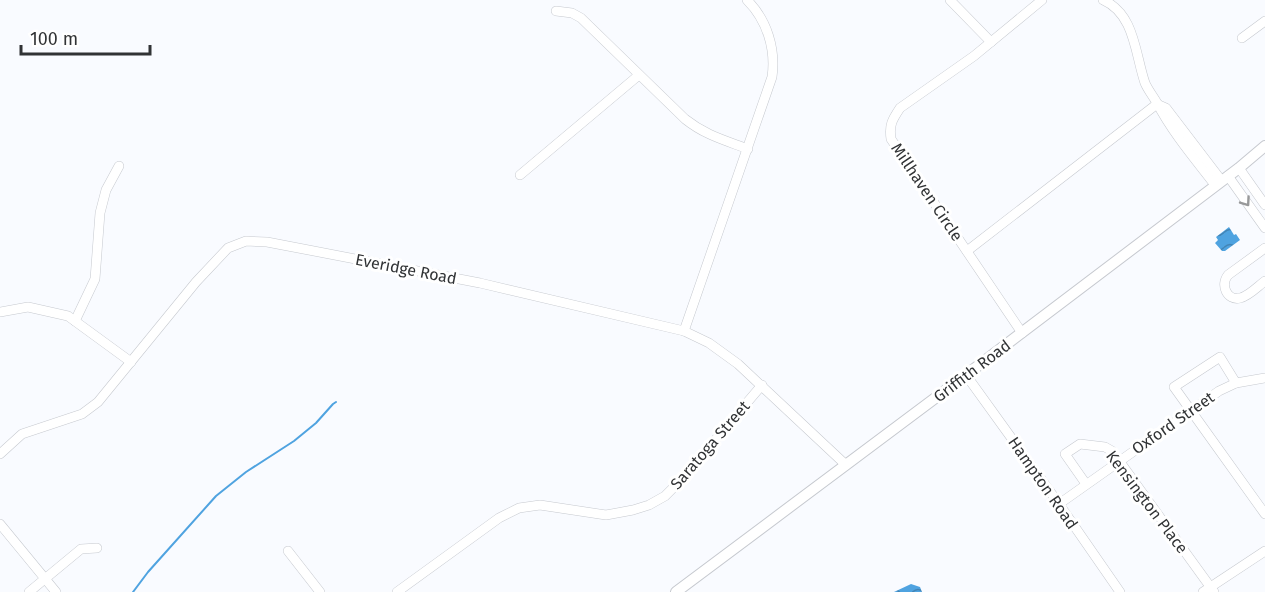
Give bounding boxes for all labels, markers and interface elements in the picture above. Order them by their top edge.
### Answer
scale bar [21,18,150,56]
text: 100 m [30,28,78,50]
street label: Millhaven Circle [887,139,967,245]
one-way arrow [1239,195,1250,206]
street label: Everidge Road [354,250,458,288]
street label: Griffith Road [930,336,1014,406]
street label: Oxford Street [1128,388,1218,458]
street label: Saratoga Street [666,397,754,493]
street label: Hampton Road [1004,433,1082,533]
street label: Kensington Place [1102,447,1192,557]

